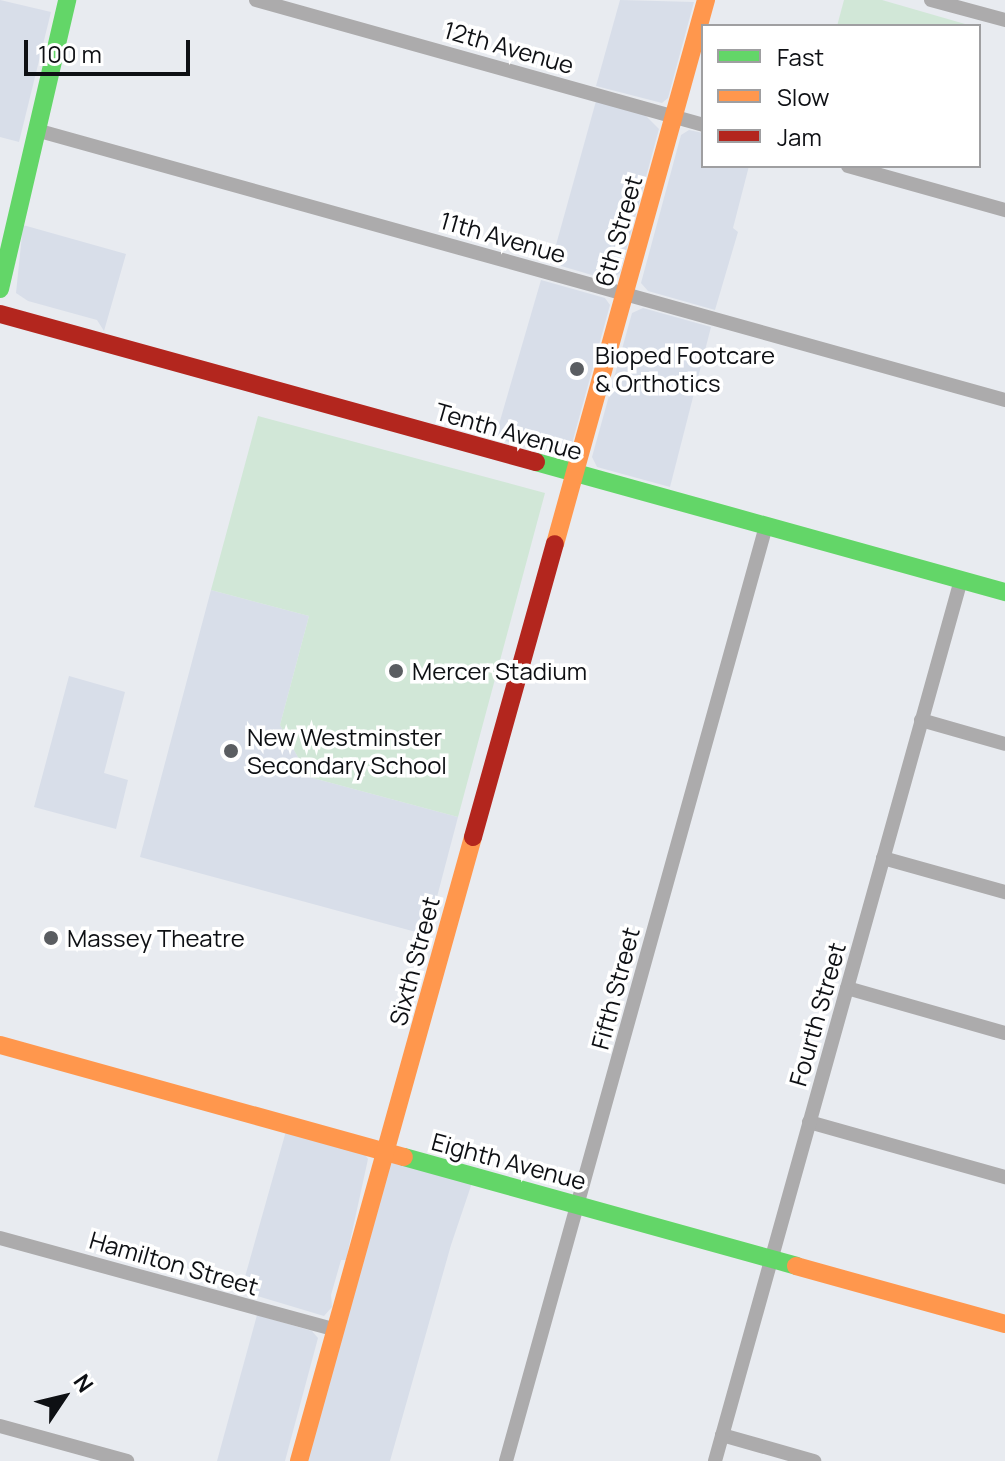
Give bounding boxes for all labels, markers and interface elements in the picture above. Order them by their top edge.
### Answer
street label: 12th Avenue [441,15,577,79]
scale bar [28,24,194,74]
legend [701,24,981,168]
text: 100 m [38,37,102,70]
text: Fast [777,40,824,73]
text: Slow [777,80,830,113]
text: Jam [777,120,822,153]
street label: 6th Street [588,172,648,290]
street label: 11th Avenue [437,205,569,269]
place label: Bioped Footcare & Orthotics [595,341,775,397]
marker: Bioped Footcare & Orthotics [566,358,588,380]
street label: Tenth Avenue [432,396,586,466]
place label: Mercer Stadium [412,657,587,685]
marker: Mercer Stadium [387,662,405,680]
place label: New Westminster Secondary School [247,723,447,779]
marker: New Westminster Secondary School [222,742,240,760]
street label: Sixth Street [383,893,445,1029]
place label: Massey Theatre [67,924,245,952]
street label: Fifth Street [585,924,645,1052]
marker: Massey Theatre [42,929,60,947]
street label: Fourth Street [783,939,851,1089]
street label: Eighth Avenue [429,1127,589,1195]
street label: Hamilton Street [86,1225,262,1301]
north arrow [24,1357,104,1437]
text: N [67,1368,100,1398]

